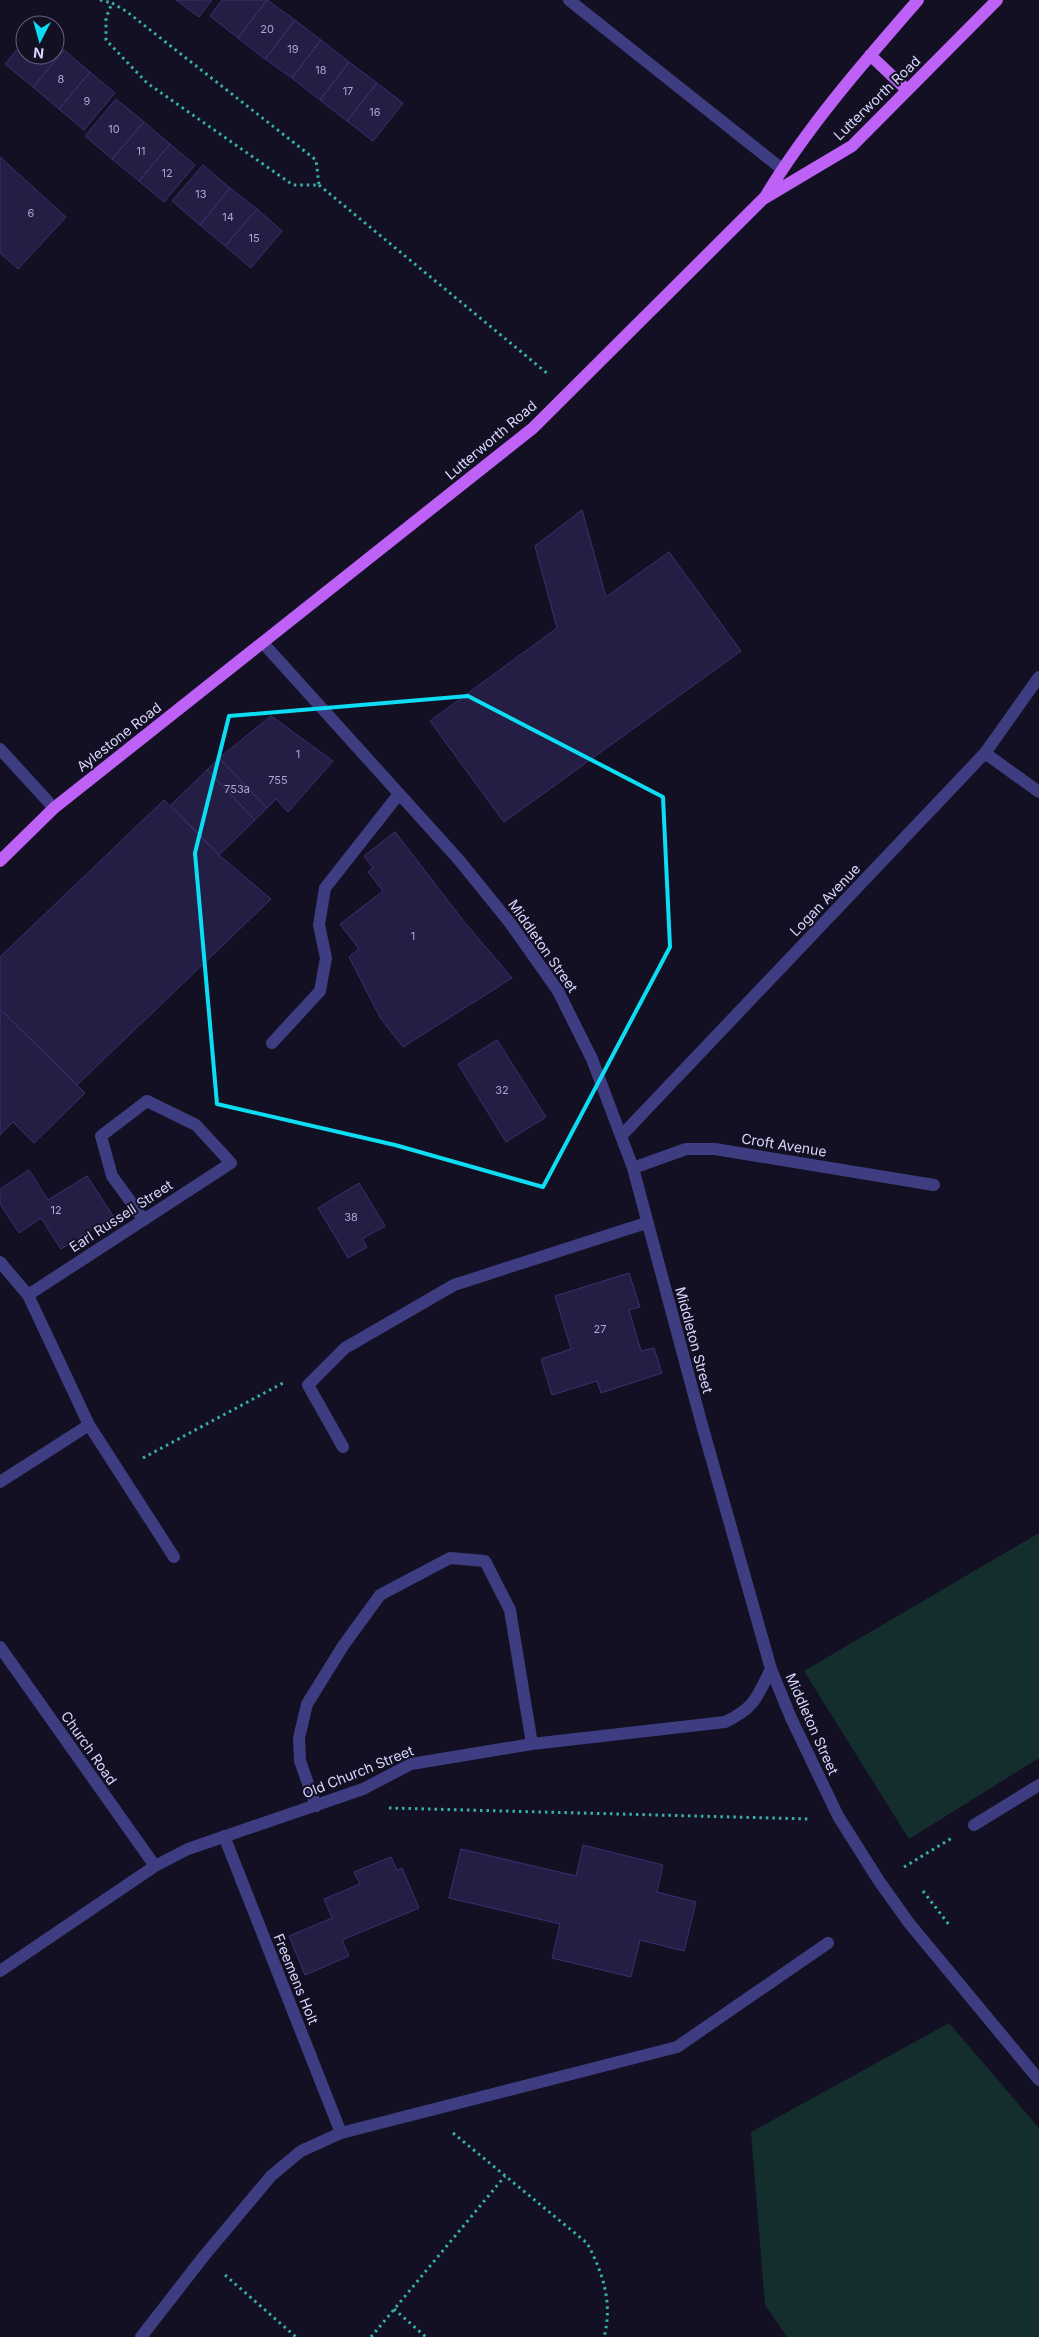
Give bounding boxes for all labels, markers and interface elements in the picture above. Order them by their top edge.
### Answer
north arrow [15,15,65,65]
house number: 20 [260,22,274,36]
house number: 19 [287,42,299,56]
text: N [32,44,45,62]
street label: Lutterworth Road [830,52,924,143]
house number: 18 [315,63,327,77]
house number: 8 [58,72,65,86]
house number: 17 [343,84,353,98]
house number: 9 [84,94,91,108]
house number: 16 [369,105,381,119]
house number: 10 [108,122,120,136]
house number: 11 [137,144,145,158]
house number: 12 [161,166,173,180]
house number: 13 [195,187,207,201]
house number: 6 [28,206,35,220]
house number: 14 [222,210,234,224]
house number: 15 [248,231,260,245]
street label: Lutterworth Road [442,396,540,483]
street label: Aylestone Road [73,698,164,775]
house number: 1 [296,747,300,761]
house number: 755 [268,773,288,787]
house number: 753a [224,782,250,796]
street label: Logan Avenue [786,860,863,939]
street label: Middleton Street [505,896,582,996]
house number: 1 [411,929,415,943]
house number: 32 [495,1083,509,1097]
street label: Croft Avenue [740,1129,828,1160]
street label: Earl Russell Street [66,1176,176,1255]
house number: 12 [50,1203,62,1217]
house number: 38 [344,1210,358,1224]
street label: Middleton Street [672,1285,717,1395]
house number: 27 [594,1322,606,1336]
street label: Middleton Street [782,1670,843,1778]
street label: Church Road [58,1708,121,1788]
street label: Old Church Street [300,1741,416,1802]
street label: Freemens Holt [271,1931,323,2027]

